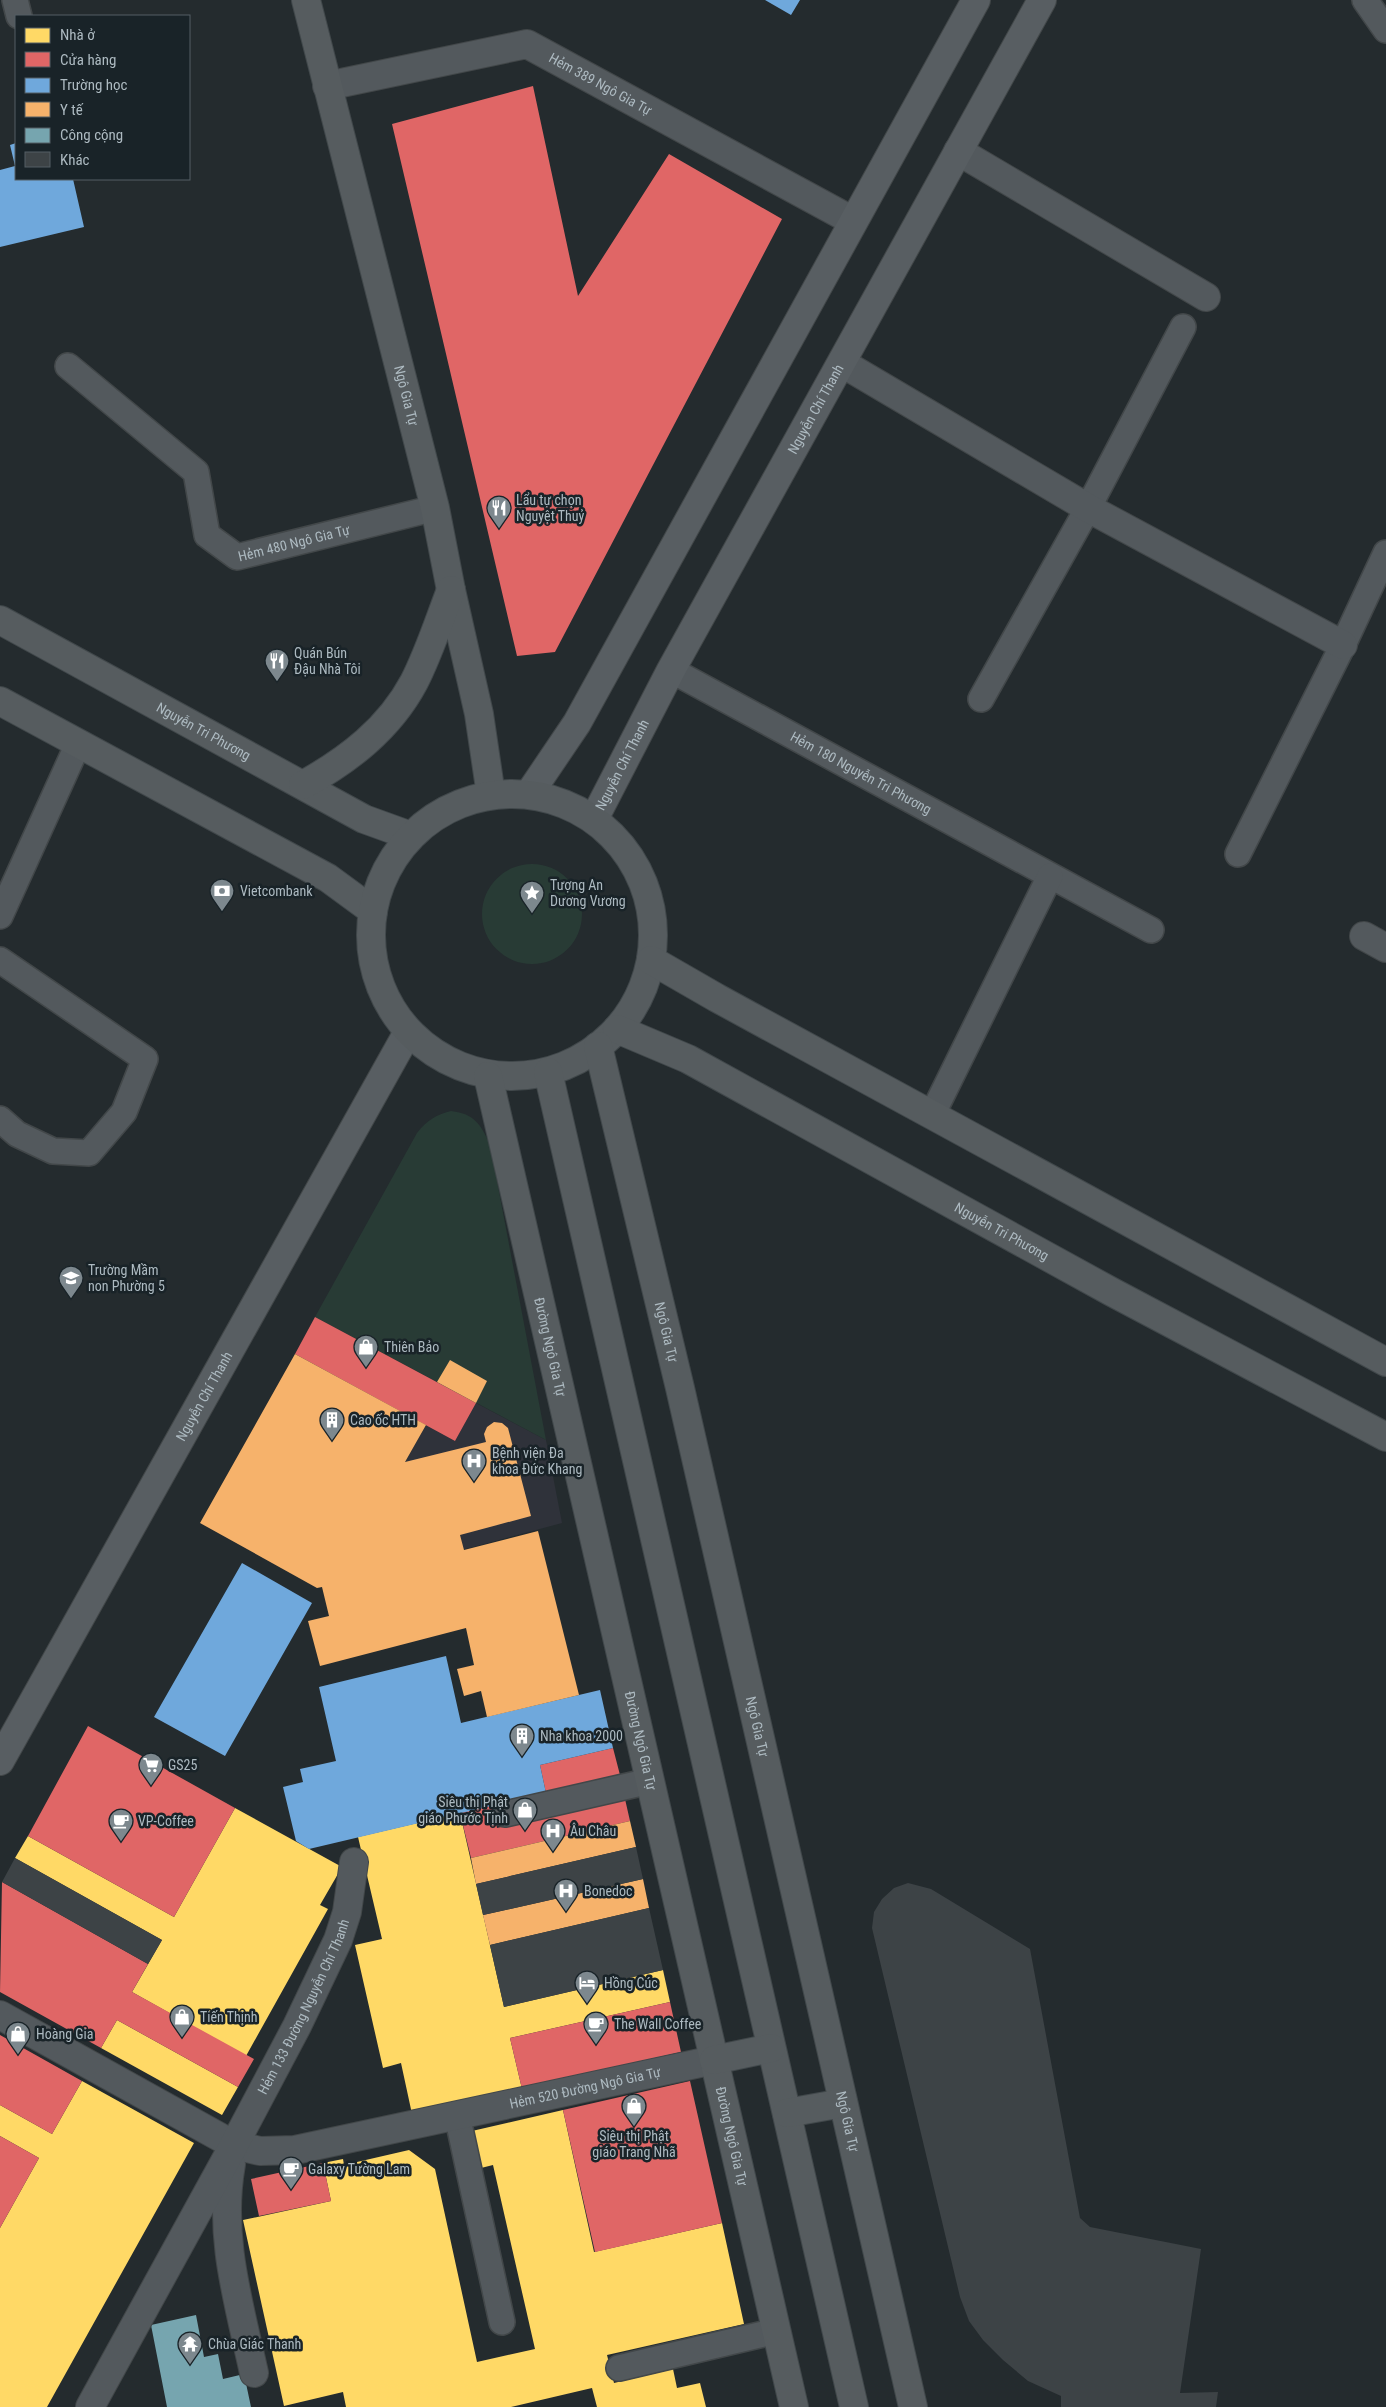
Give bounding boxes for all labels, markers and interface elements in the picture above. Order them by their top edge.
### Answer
legend [15,15,190,180]
text: Nhà ở [60,26,95,44]
street label: Hẻm 389 Ngô Gia Tự [546,50,655,118]
text: Cửa hàng [60,51,116,69]
text: Trường học [60,76,128,94]
text: Y tế [60,101,84,119]
text: Công cộng [60,126,123,144]
text: Khác [60,151,90,169]
street label: Nguyễn Chí Thanh [784,361,847,457]
street label: Ngô Gia Tự [391,364,422,427]
place label: Lẩu tự chọn Nguyệt Thuỷ [516,492,585,524]
restaurant icon: Lẩu tự chọn Nguyệt Thuỷ [486,495,512,529]
street label: Hẻm 480 Ngô Gia Tự [237,521,352,564]
place label: Quán Bún Đậu Nhà Tôi [294,645,361,677]
restaurant icon: Quán Bún Đậu Nhà Tôi [264,648,290,682]
street label: Nguyễn Tri Phương [154,699,253,763]
street label: Nguyễn Chí Thanh [592,717,652,813]
street label: Hẻm 180 Nguyễn Tri Phương [788,728,934,818]
place label: Tượng An Dương Vương [550,877,626,909]
bank icon: Vietcombank [209,878,235,912]
place icon: Tượng An Dương Vương [519,880,545,914]
place label: Vietcombank [240,883,313,899]
street label: Nguyễn Tri Phương [952,1199,1051,1264]
place label: Trường Mầm non Phường 5 [88,1262,165,1294]
school or university icon: Trường Mầm non Phường 5 [58,1265,84,1299]
street label: Đường Ngô Gia Tự [531,1296,569,1398]
street label: Ngô Gia Tự [652,1300,682,1364]
shop icon: Thiên Bảo [353,1334,379,1368]
place label: Thiên Bảo [384,1339,439,1355]
street label: Nguyễn Chí Thanh [173,1349,236,1444]
building icon: Cao ốc HTH [319,1407,345,1441]
place label: Cao ốc HTH [350,1412,416,1428]
place label: Bệnh viện Đa khoa Đức Khang [492,1445,582,1477]
hospital icon: Bệnh viện Đa khoa Đức Khang [461,1448,487,1482]
street label: Đường Ngô Gia Tự [622,1690,660,1792]
street label: Ngô Gia Tự [743,1695,772,1759]
building icon: Nha khoa 2000 [509,1723,535,1757]
place label: Nha khoa 2000 [540,1728,623,1744]
supermarket icon: GS25 [138,1752,164,1786]
place label: GS25 [168,1757,197,1773]
place label: Siêu thị Phật giáo Phước Tịnh [418,1794,508,1826]
shop icon: Siêu thị Phật giáo Phước Tịnh [512,1797,538,1831]
cafe icon: VP-Coffee [108,1808,134,1842]
place label: VP-Coffee [138,1813,194,1829]
hospital icon: Âu Châu [540,1818,566,1852]
place label: Âu Châu [570,1822,616,1839]
hospital icon: Bonedoc [553,1878,579,1912]
place label: Bonedoc [584,1883,632,1899]
street label: Hẻm 133 Đường Nguyễn Chí Thanh [254,1917,352,2097]
hotel icon: Hồng Cúc [574,1970,600,2004]
place label: Hồng Cúc [604,1975,658,1991]
shop icon: Tiến Thịnh [169,2004,195,2038]
place label: Tiến Thịnh [200,2009,258,2025]
cafe icon: The Wall Coffee [583,2011,609,2045]
place label: The Wall Coffee [614,2016,702,2032]
shop icon: Hoàng Gia [5,2021,31,2055]
place label: Hoàng Gia [36,2026,94,2042]
street label: Hẻm 520 Đường Ngô Gia Tự [508,2064,662,2112]
street label: Đường Ngô Gia Tự [713,2085,751,2188]
street label: Ngô Gia Tự [833,2090,862,2153]
shop icon: Siêu thị Phật giáo Trang Nhã [621,2093,647,2127]
place label: Siêu thị Phật giáo Trang Nhã [592,2128,676,2160]
cafe icon: Galaxy Tường Lam [278,2156,304,2190]
place label: Galaxy Tường Lam [308,2161,410,2177]
temple icon: Chùa Giác Thanh [177,2331,203,2365]
place label: Chùa Giác Thanh [208,2336,301,2352]

